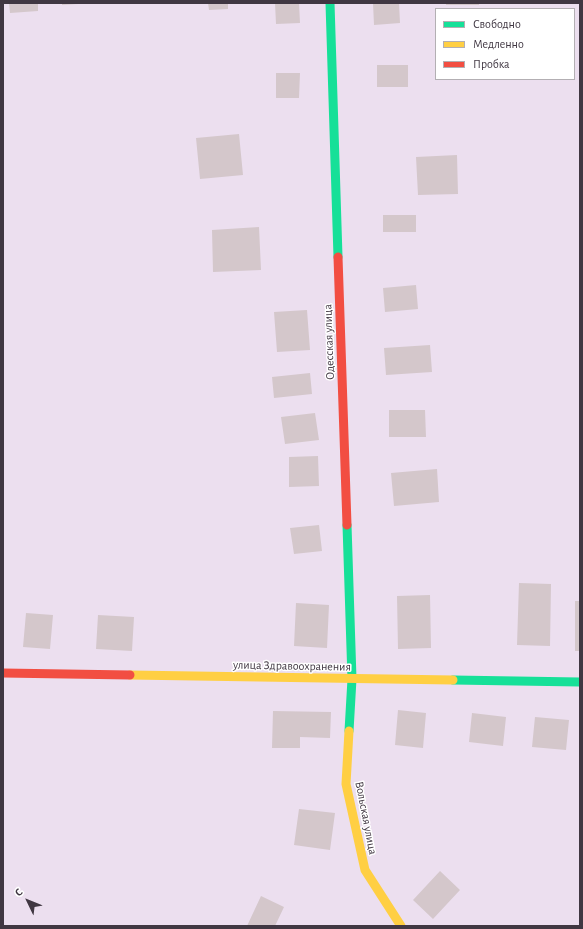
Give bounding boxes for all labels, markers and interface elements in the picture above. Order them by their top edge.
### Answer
legend [435,8,575,80]
text: Свободно [473,18,521,30]
text: Медленно [473,38,524,50]
text: Пробка [473,58,510,70]
street label: Одесская улица [320,304,338,380]
street label: улица Здравоохранения [233,658,351,674]
street label: Вольская улица [352,780,380,856]
north arrow [8,881,48,921]
text: С [13,886,25,898]

